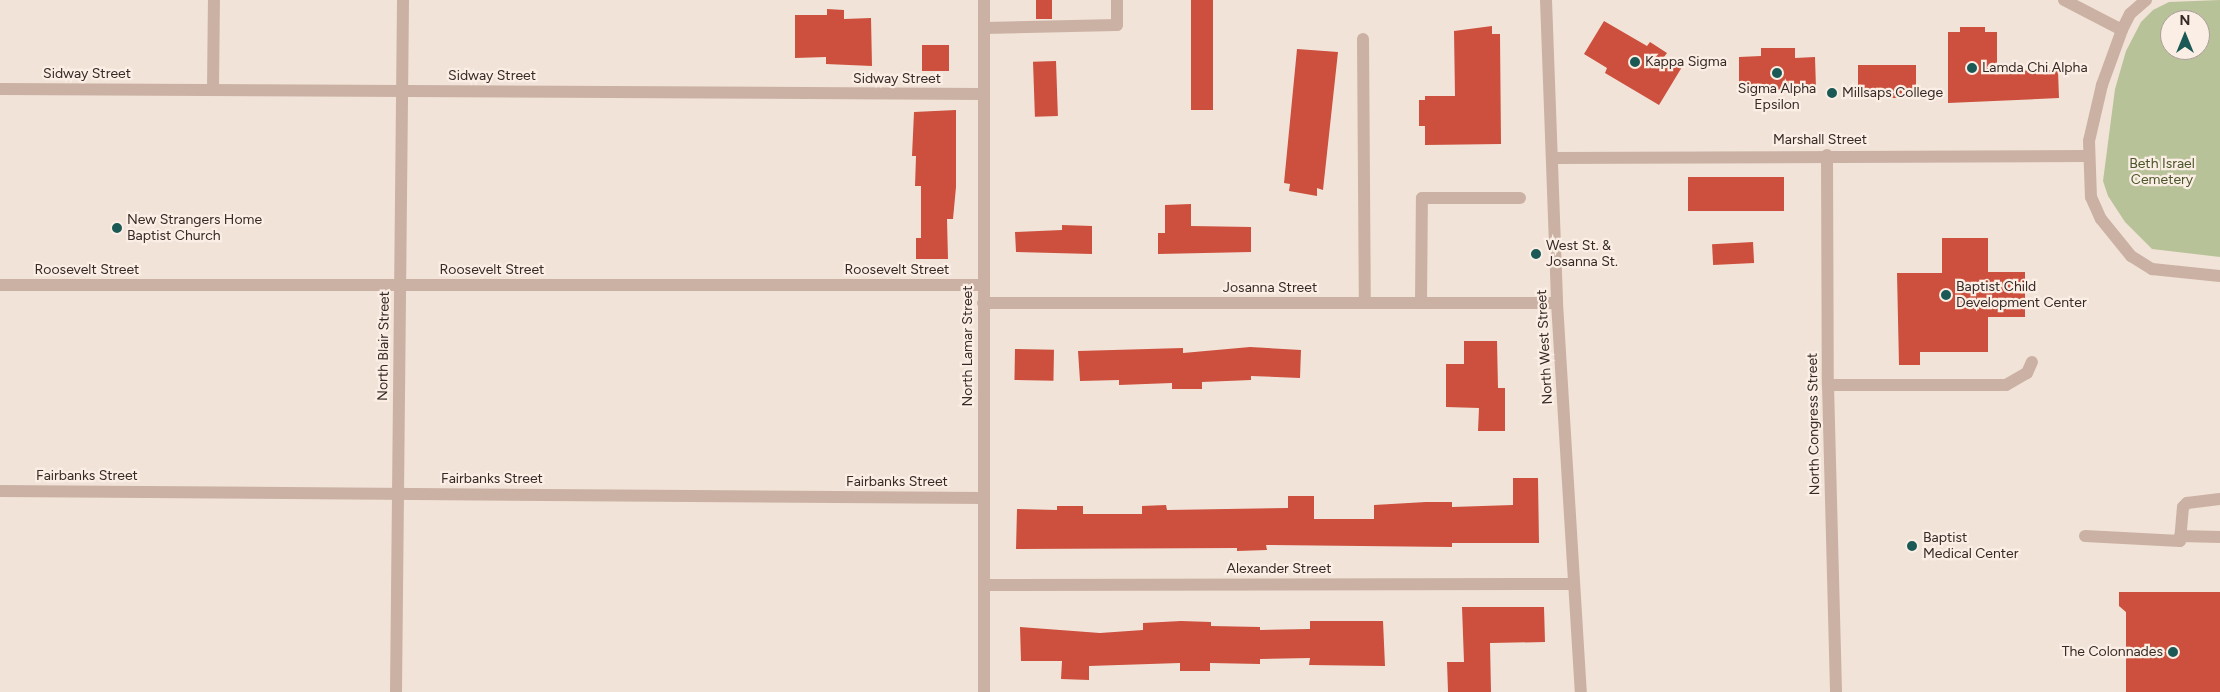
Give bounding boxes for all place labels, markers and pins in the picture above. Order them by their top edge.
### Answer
place label: Kappa Sigma [1645,54,1727,70]
marker: Kappa Sigma [1629,56,1641,68]
place label: Lamda Chi Alpha [1982,60,2088,76]
marker: Lamda Chi Alpha [1966,62,1978,74]
marker: Sigma Alpha Epsilon [1771,67,1783,79]
place label: Sigma Alpha Epsilon [1738,81,1816,114]
place label: Millsaps College [1842,85,1943,101]
marker: Millsaps College [1826,87,1838,99]
place label: New Strangers Home Baptist Church [127,212,262,244]
marker: New Strangers Home Baptist Church [111,222,123,234]
place label: West St. & Josanna St. [1546,238,1618,270]
marker: West St. & Josanna St. [1530,248,1542,260]
place label: Baptist Child Development Center [1956,279,2087,312]
marker: Baptist Child Development Center [1940,289,1952,301]
place label: Baptist Medical Center [1923,530,2018,562]
marker: Baptist Medical Center [1905,539,1919,553]
place label: The Colonnades [2062,644,2163,660]
marker: The Colonnades [2167,646,2179,658]

